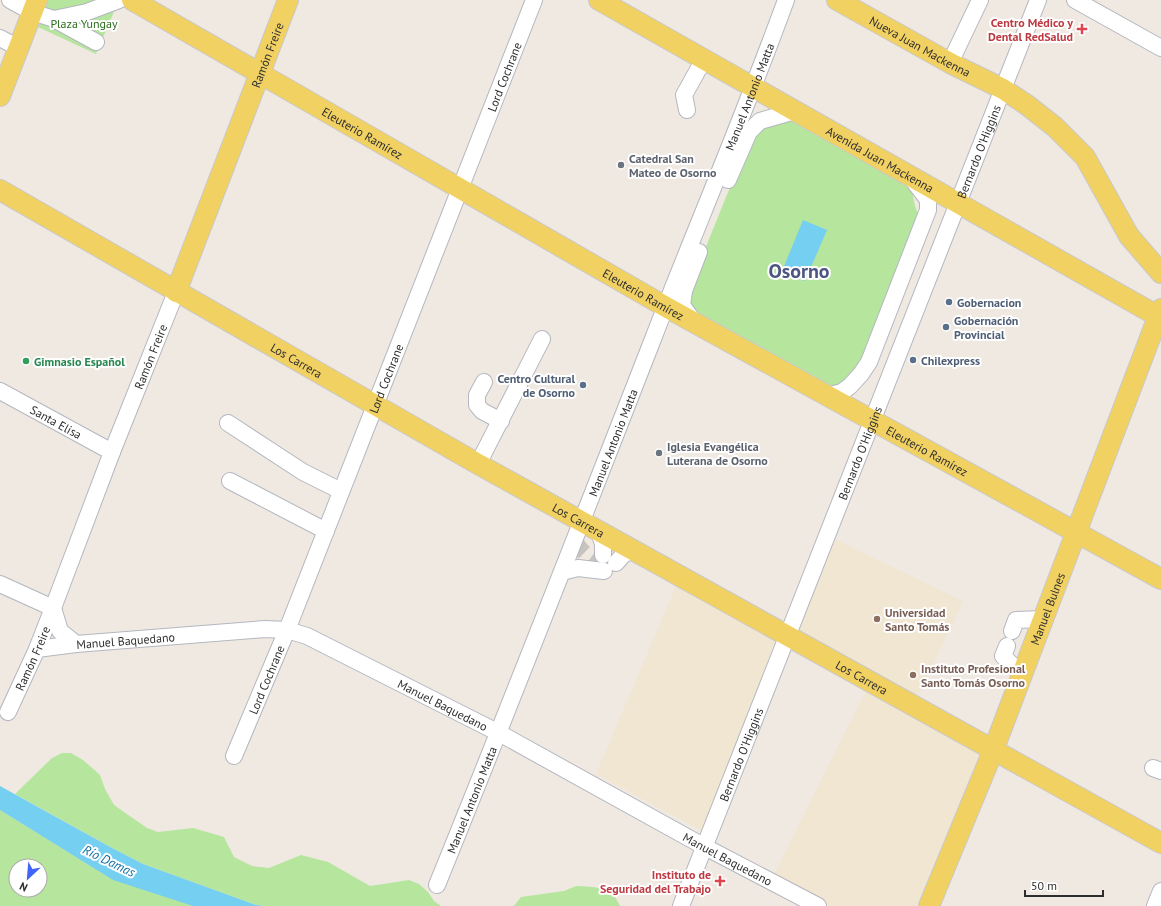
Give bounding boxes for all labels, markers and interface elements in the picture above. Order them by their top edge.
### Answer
street label: Nueva Juan Mackenna [867,12,973,79]
place label: Centro Médico y Dental RedSalud [988,15,1073,44]
park label: Plaza Yungay [50,16,118,31]
street label: Ramón Freire [248,20,286,90]
marker: Centro Médico y Dental RedSalud [1076,23,1088,35]
street label: Lord Cochrane [484,40,524,114]
street label: Manuel Antonio Matta [721,41,777,152]
street label: Bernardo O'Higgins [953,102,1004,200]
street label: Eleuterio Ramírez [319,103,406,162]
street label: Avenida Juan Mackenna [824,123,937,195]
place label: Catedral San Mateo de Osorno [629,151,717,180]
marker: Catedral San Mateo de Osorno [616,160,626,170]
district label: Osorno [768,258,830,284]
street label: Eleuterio Ramírez [600,265,687,323]
place label: Gobernacion [957,295,1021,310]
marker: Gobernacion [944,297,954,307]
place label: Gobernación Provincial [954,313,1018,342]
street label: Ramón Freire [130,322,170,391]
marker: Gobernación Provincial [941,322,951,332]
street label: Los Carrera [268,339,325,381]
street label: Lord Cochrane [365,341,406,415]
place label: Chilexpress [921,353,980,368]
place label: Gimnasio Español [34,354,125,369]
marker: Chilexpress [908,355,918,365]
marker: Gimnasio Español [21,356,31,366]
place label: Centro Cultural de Osorno [497,371,576,400]
marker: Centro Cultural de Osorno [578,380,588,390]
street label: Manuel Antonio Matta [585,387,640,498]
street label: Santa Elisa [28,402,85,442]
street label: Bernardo O'Higgins [834,404,885,502]
street label: Eleuterio Ramírez [884,422,971,479]
place label: Iglesia Evangélica Luterana de Osorno [667,439,768,468]
marker: Iglesia Evangélica Luterana de Osorno [654,448,664,458]
street label: Los Carrera [550,499,607,540]
street label: Manuel Bulnes [1027,570,1068,647]
place label: Universidad Santo Tomás [885,605,949,634]
marker: Universidad Santo Tomás [872,614,882,624]
street label: Ramón Freire [11,624,53,693]
street label: Manuel Baquedano [76,629,175,651]
street label: Lord Cochrane [245,643,287,716]
street label: Los Carrera [833,657,891,697]
place label: Instituto Profesional Santo Tomás Osorno [921,661,1026,690]
marker: Instituto Profesional Santo Tomás Osorno [908,670,918,680]
street label: Manuel Baquedano [395,676,490,734]
street label: Bernardo O'Higgins [716,705,766,803]
street label: Manuel Antonio Matta [443,744,500,855]
street label: Manuel Baquedano [681,829,775,888]
water label: Río Damas [80,841,139,881]
north arrow [8,858,48,898]
place label: Instituto de Seguridad del Trabajo [600,867,712,896]
scale bar [1025,872,1103,898]
marker: Instituto de Seguridad del Trabajo [714,875,726,887]
text: 50 m [1031,878,1057,893]
text: N [17,879,30,895]

